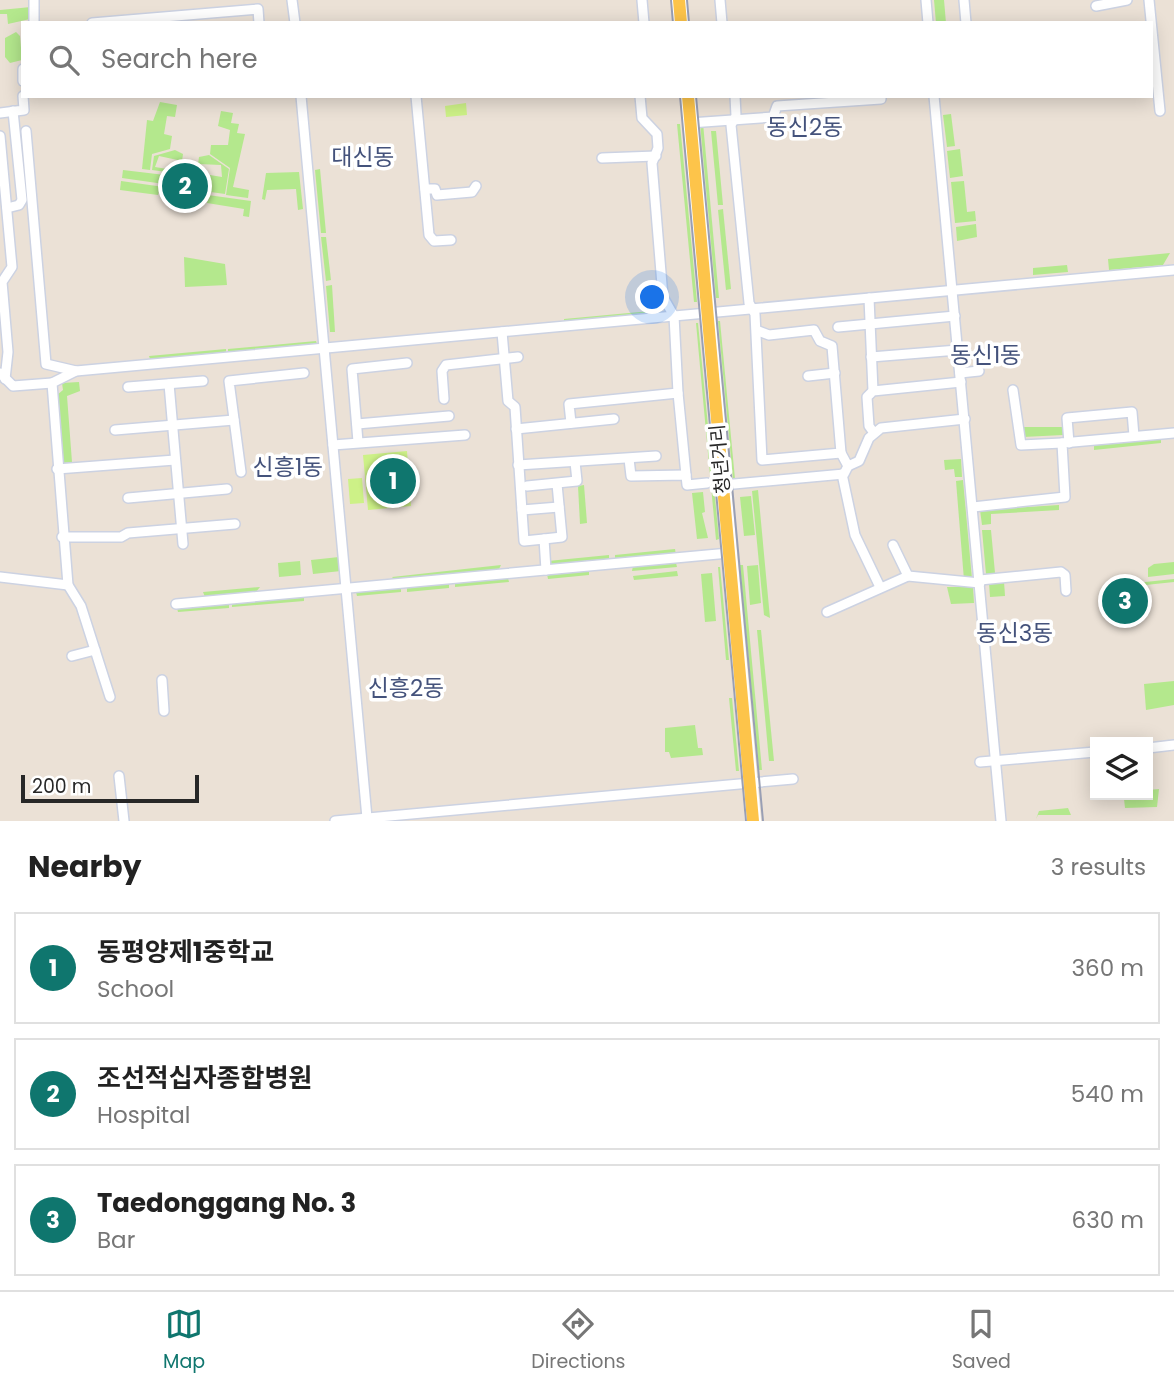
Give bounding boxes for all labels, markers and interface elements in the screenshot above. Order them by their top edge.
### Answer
search box [21,21,1153,98]
icon: search [45,41,83,79]
text: Search here [101,41,258,77]
district label: 동신2동 [767,111,843,143]
district label: 대신동 [331,141,395,173]
pin: 2 [162,160,208,212]
your location [635,280,669,314]
district label: 동신1동 [951,339,1021,371]
street label: 청년거리 [704,423,736,495]
district label: 신흥1동 [253,451,323,483]
pin: 1 [370,455,416,507]
pin: 3 [1102,575,1148,627]
district label: 동신3동 [976,617,1054,649]
district label: 신흥2동 [368,672,444,704]
map controls [1090,737,1153,800]
button: layers [1090,737,1153,800]
scale bar [21,772,200,804]
text: 200 m [32,773,91,800]
text: Nearby [28,845,142,888]
text: 3 results [1051,851,1146,883]
text: 동평양제1중학교 [97,934,274,970]
text: 1 [49,952,57,984]
text: 360 m [1072,952,1144,984]
text: School [97,973,174,1005]
text: 조선적십자종합병원 [97,1060,312,1096]
text: 2 [46,1078,60,1110]
text: 540 m [1071,1078,1144,1110]
text: Hospital [97,1099,190,1131]
text: Taedonggang No. 3 [97,1185,356,1221]
text: 3 [46,1204,60,1236]
text: 630 m [1072,1204,1144,1236]
text: Bar [97,1224,135,1256]
tab: Map [163,1305,205,1376]
tab: Directions [531,1305,626,1376]
tab: Saved [952,1305,1011,1376]

